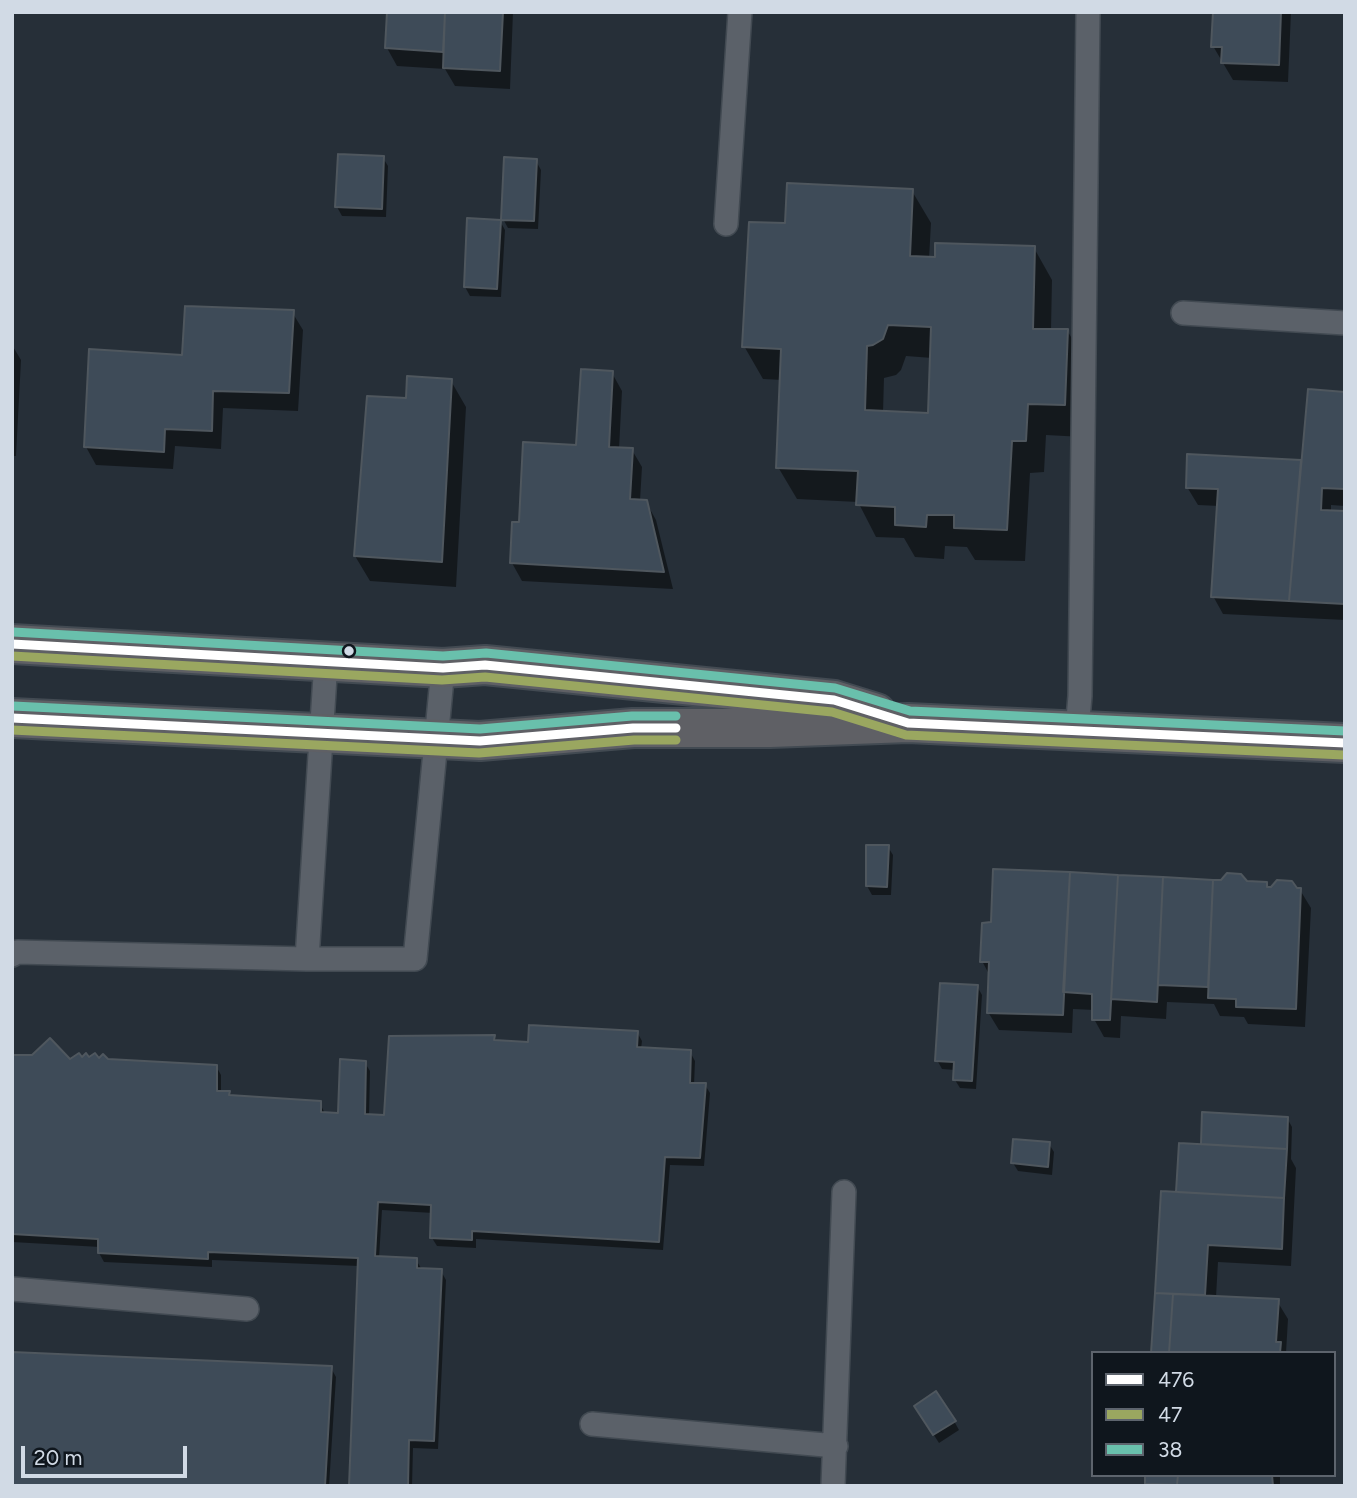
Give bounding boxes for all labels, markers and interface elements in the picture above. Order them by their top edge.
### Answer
unlabelled marker [342,644,356,658]
legend [1091,1351,1336,1477]
text: 476 [1158,1367,1194,1392]
text: 47 [1158,1402,1182,1427]
scale bar [24,1432,191,1476]
text: 38 [1158,1437,1182,1462]
text: 20 m [34,1445,82,1470]

